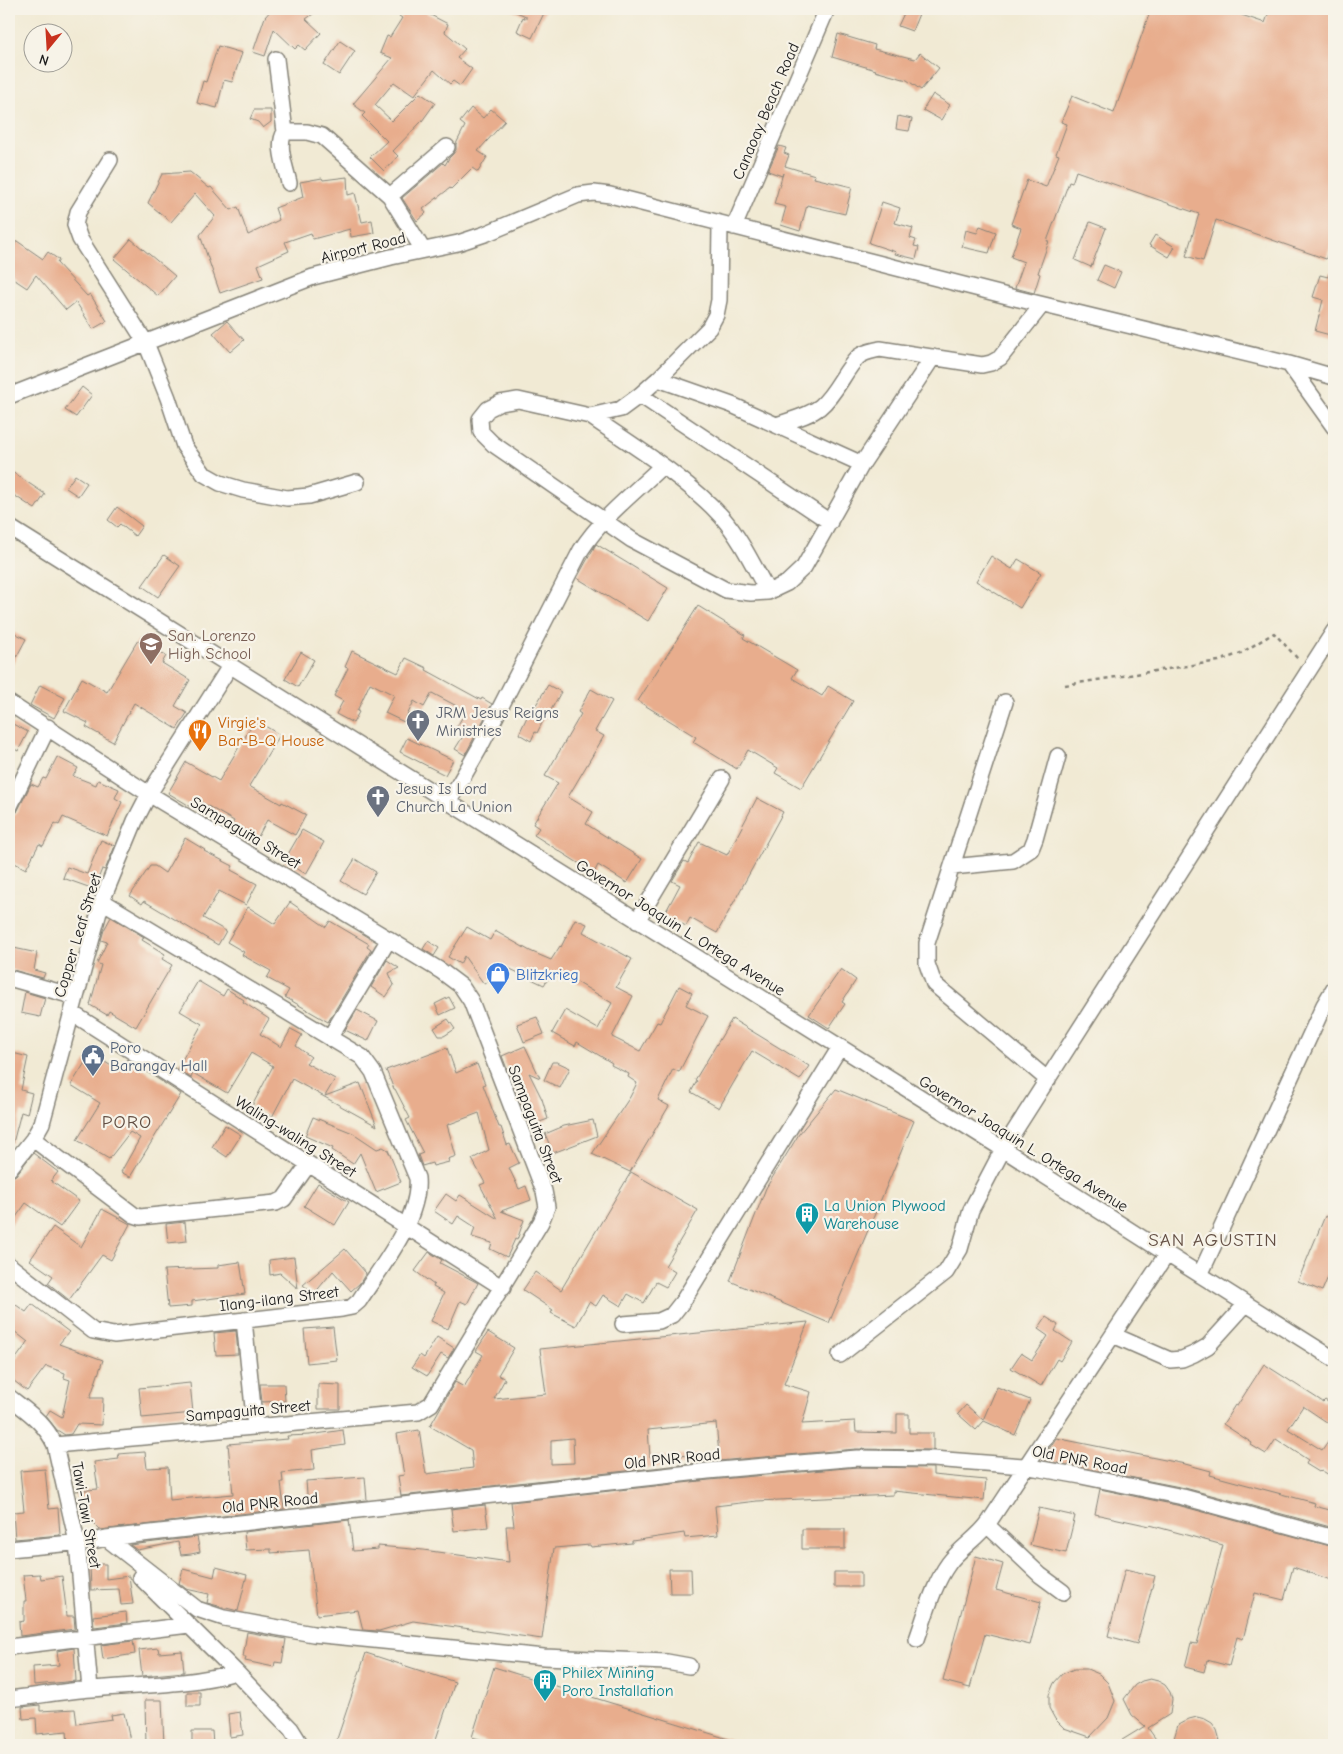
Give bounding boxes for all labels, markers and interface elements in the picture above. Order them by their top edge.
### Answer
north arrow [22,22,72,72]
street label: Canaoay Beach Road [729,40,803,182]
text: N [37,50,51,69]
street label: Airport Road [319,229,408,267]
place label: San. Lorenzo High School [168,627,256,663]
school or university icon: San. Lorenzo High School [138,631,164,665]
place label: JRM Jesus Reigns Ministries [436,704,559,740]
church icon: JRM Jesus Reigns Ministries [405,708,431,742]
place label: Virgie's Bar-B-Q House [218,714,324,750]
restaurant icon: Virgie's Bar-B-Q House [187,718,213,752]
place label: Jesus Is Lord Church La Union [396,780,512,816]
church icon: Jesus Is Lord Church La Union [365,784,391,818]
street label: Sampaguita Street [187,793,304,873]
street label: Governor Joaquin L. Ortega Avenue [573,856,788,1000]
street label: Copper Leaf Street [51,871,106,1000]
shop icon: Blitzkrieg [485,961,511,995]
place label: Blitzkrieg [516,966,579,984]
place label: Poro Barangay Hall [110,1039,207,1075]
public building icon: Poro Barangay Hall [80,1043,106,1077]
street label: Sampaguita Street [504,1063,566,1186]
street label: Governor Joaquin L. Ortega Avenue [916,1072,1131,1216]
street label: Waling-waling Street [232,1092,360,1182]
district label: PORO [102,1111,152,1133]
place label: La Union Plywood Warehouse [824,1197,946,1233]
building icon: La Union Plywood Warehouse [794,1201,820,1235]
district label: SAN AGUSTIN [1148,1229,1278,1251]
street label: Ilang-ilang Street [219,1283,340,1315]
street label: Sampaguita Street [185,1397,312,1425]
street label: Old PNR Road [1031,1442,1129,1478]
street label: Old PNR Road [623,1445,721,1473]
street label: Tawi-Tawi Street [68,1461,104,1570]
street label: Old PNR Road [221,1489,319,1517]
place label: Philex Mining Poro Installation [562,1664,674,1700]
building icon: Philex Mining Poro Installation [532,1668,558,1702]

